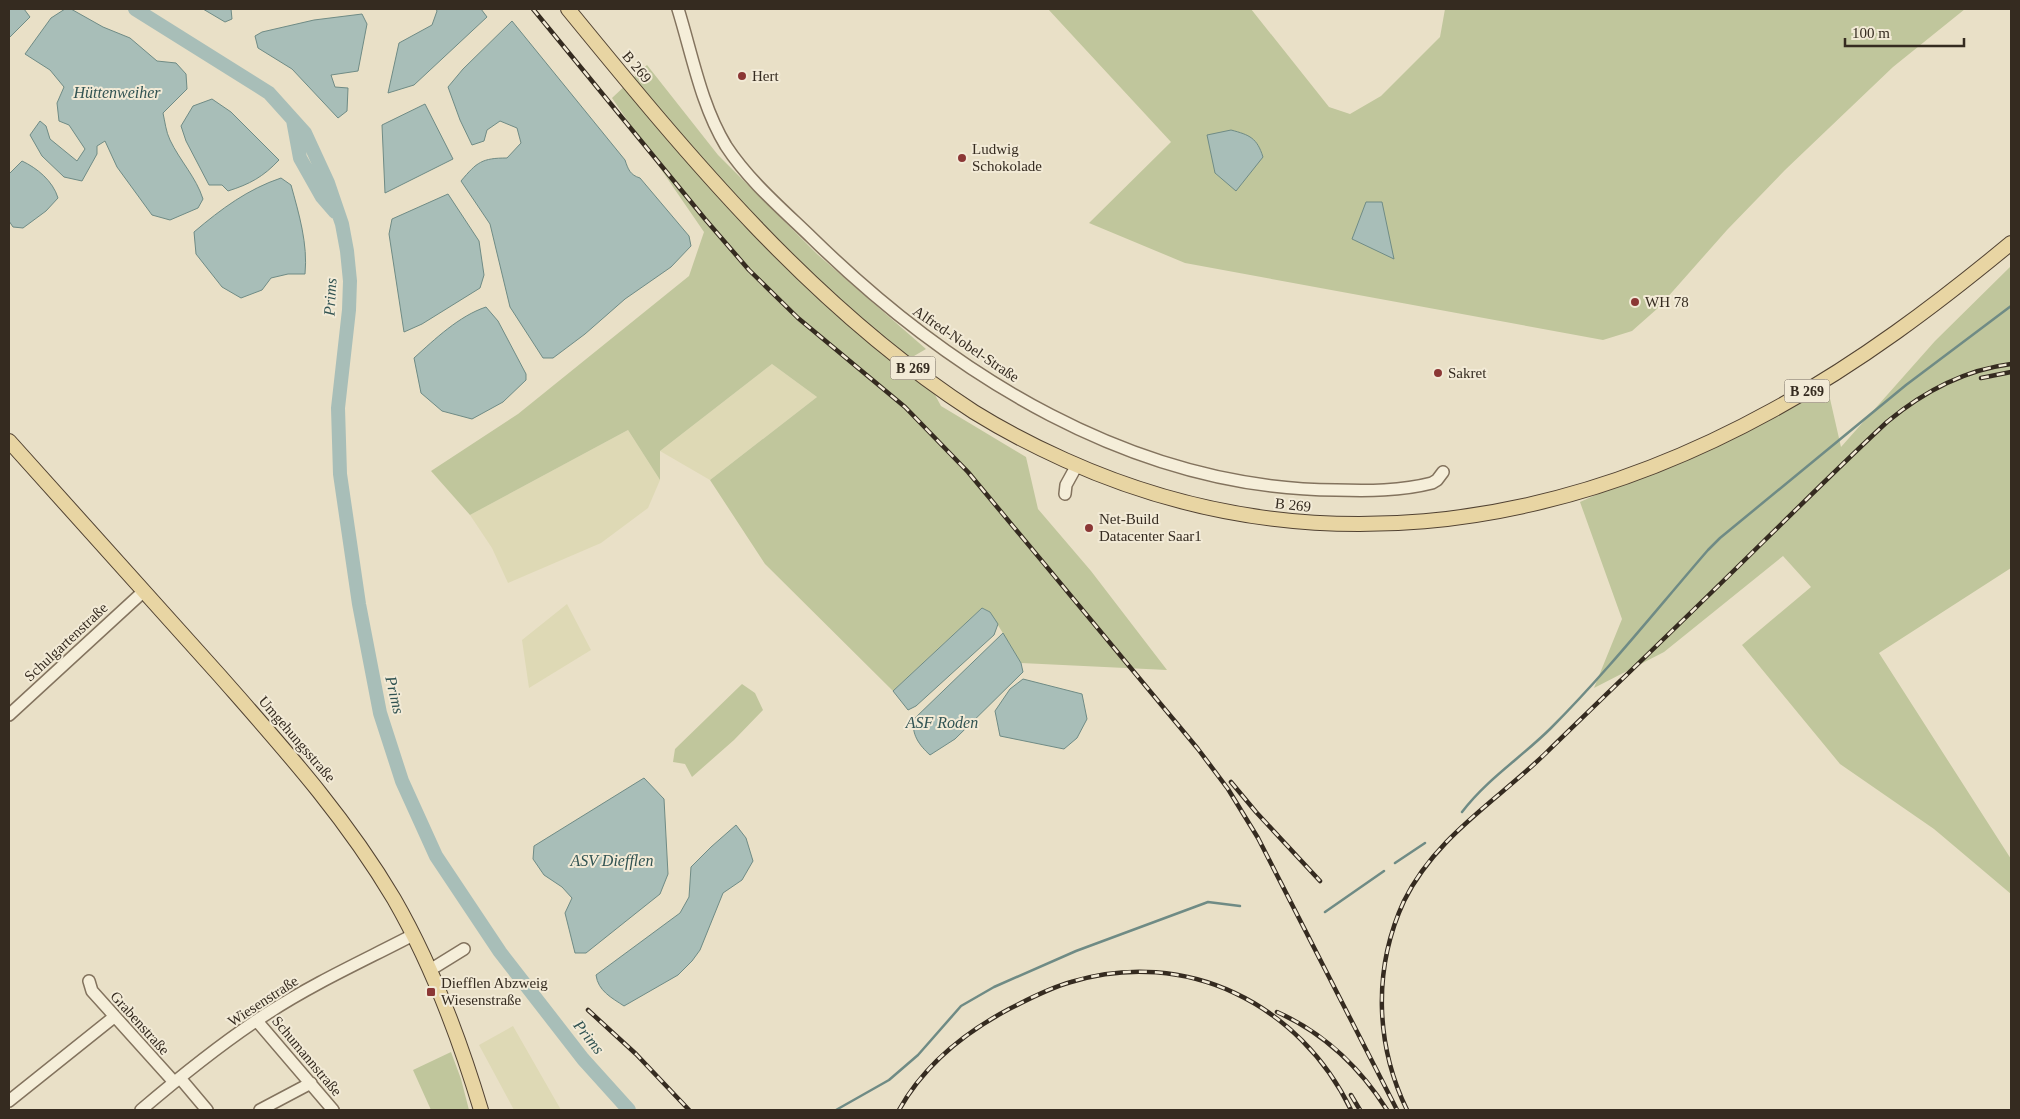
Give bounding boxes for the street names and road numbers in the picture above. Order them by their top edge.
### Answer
street label: B 269 [619,48,655,86]
street label: Alfred-Nobel-Straße [910,303,1022,386]
road number: B 269 [890,356,936,379]
road number: B 269 [1784,380,1830,402]
street label: B 269 [1274,495,1312,515]
street label: Schulgartenstraße [21,599,111,684]
street label: Umgehungsstraße [255,693,339,785]
street label: Wiesenstraße [225,972,301,1030]
street label: Grabenstraße [107,988,173,1058]
street label: Schumannstraße [269,1013,345,1099]

